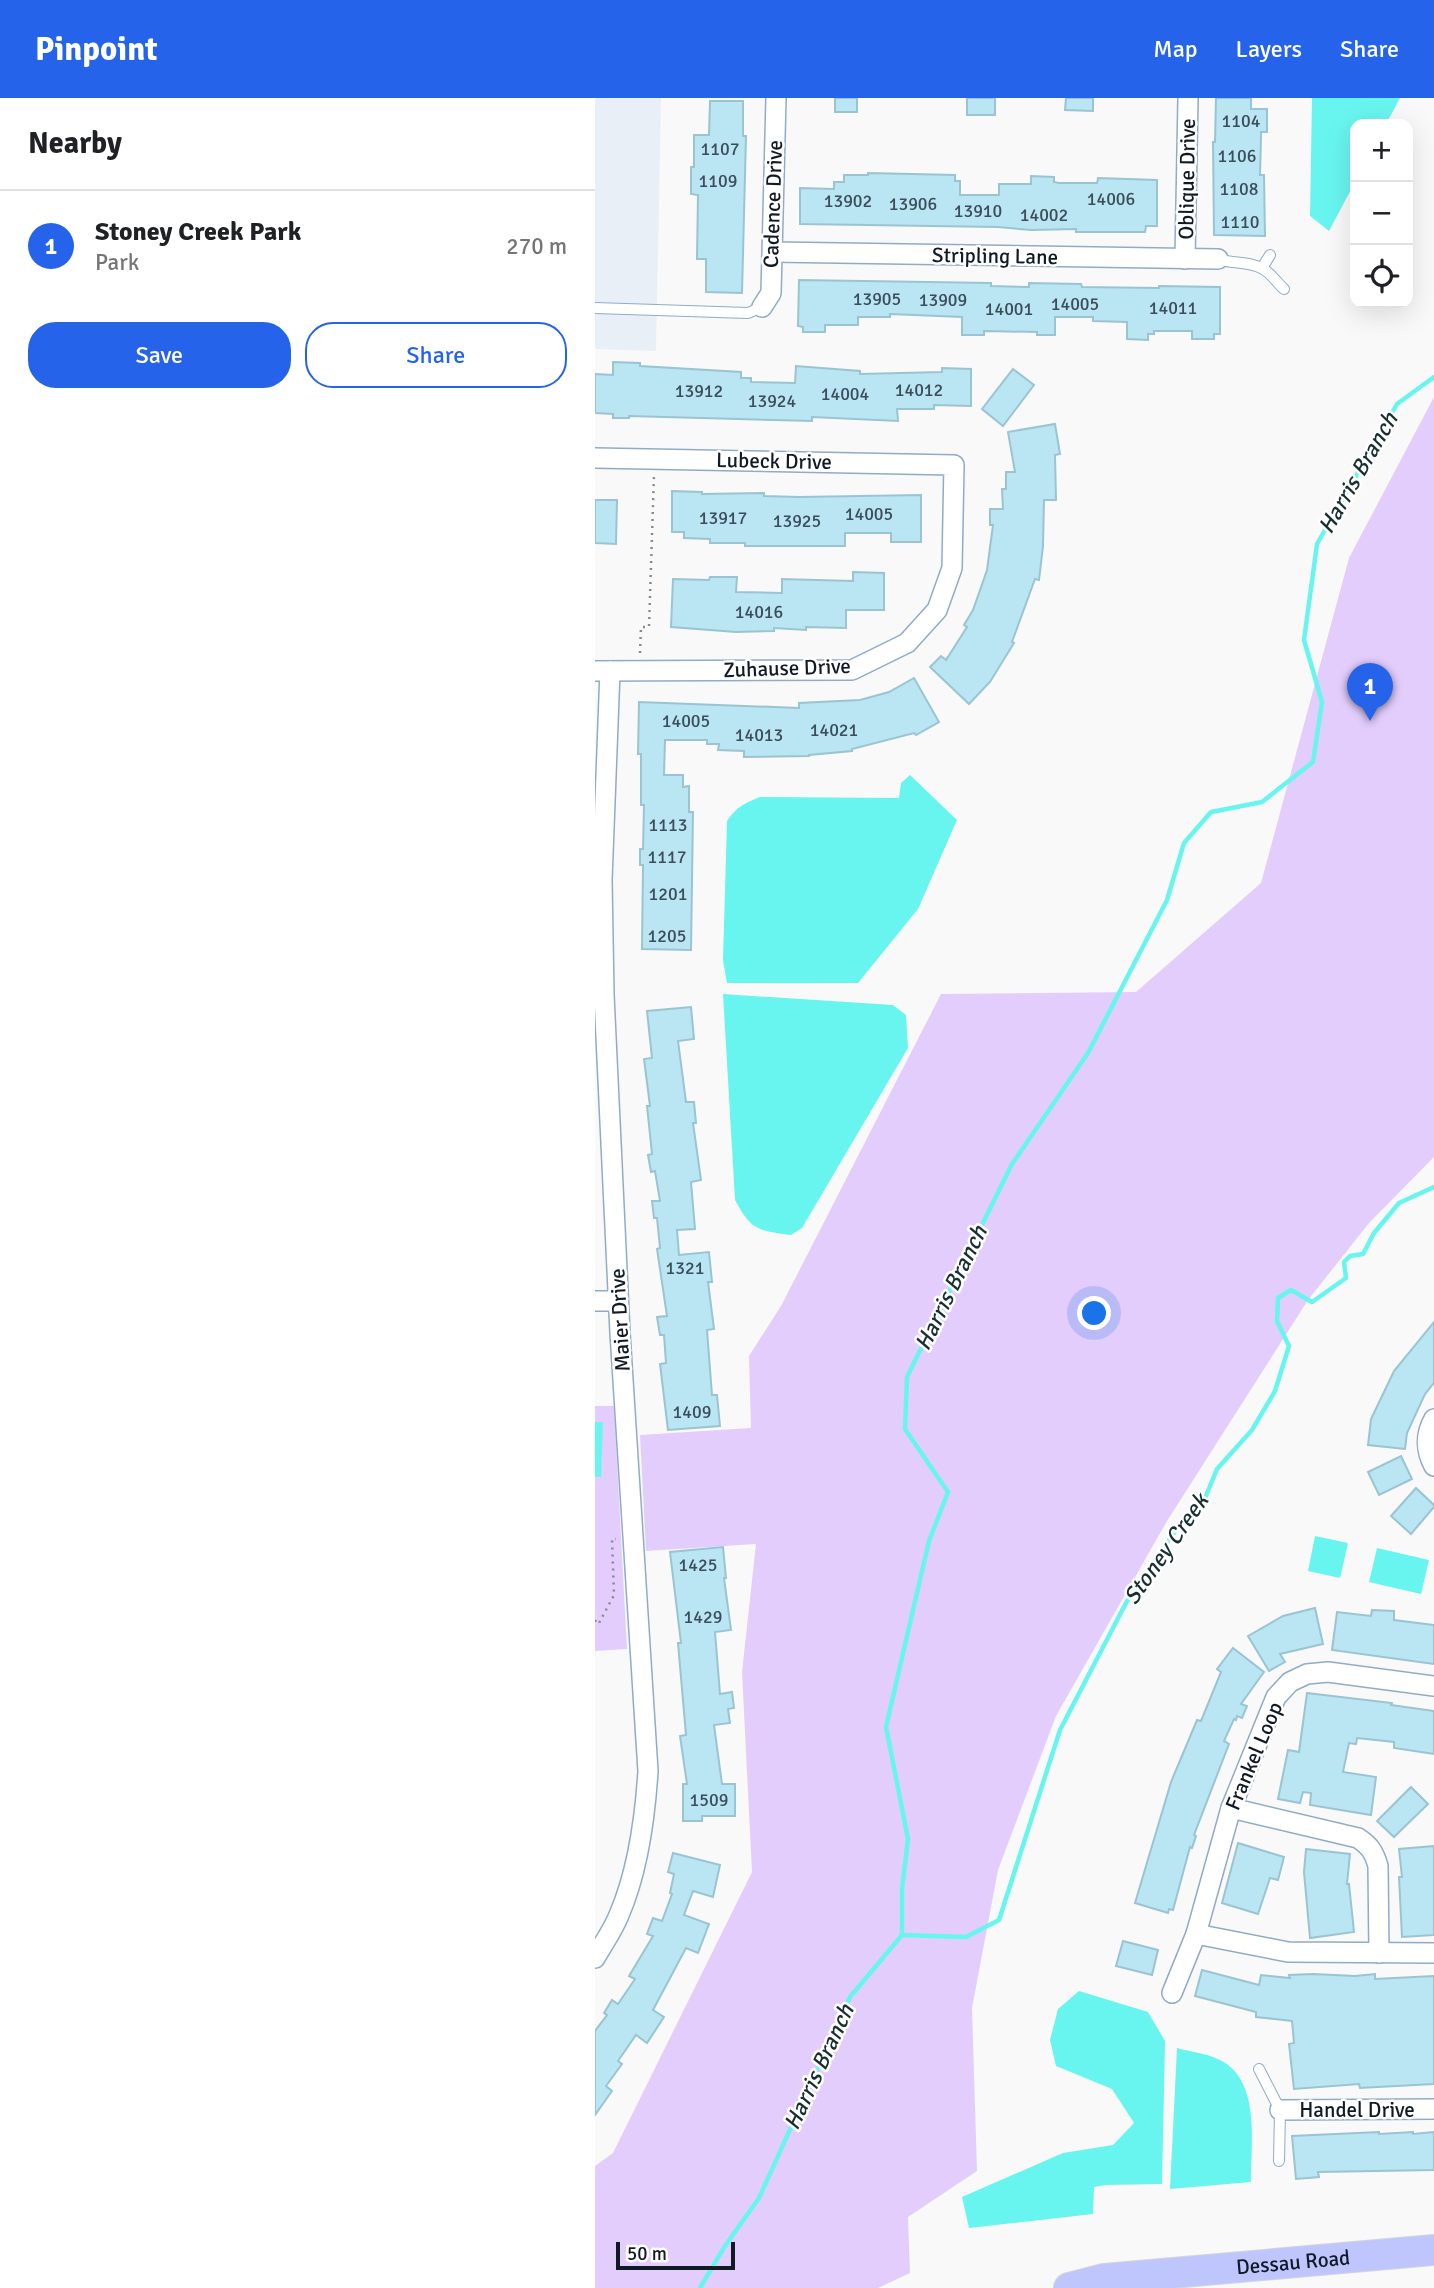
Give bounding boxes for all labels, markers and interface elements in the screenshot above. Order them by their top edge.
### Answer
text: Pinpoint [35,29,158,70]
text: Map [1153,34,1198,64]
text: Layers [1236,34,1302,64]
text: Share [1340,34,1399,64]
house number: 1104 [1222,110,1261,132]
street label: Oblique Drive [1173,118,1201,240]
map controls [1350,119,1413,308]
button: + [1350,119,1413,182]
text: Nearby [28,125,122,162]
house number: 1107 [701,138,739,160]
street label: Cadence Drive [758,140,788,268]
house number: 1106 [1218,145,1256,167]
house number: 1109 [699,170,737,192]
house number: 1108 [1220,178,1258,200]
button: − [1350,182,1413,245]
house number: 14006 [1087,188,1135,210]
house number: 13902 [824,190,872,212]
house number: 13906 [889,193,937,215]
house number: 13910 [954,200,1002,222]
house number: 14002 [1020,204,1068,226]
house number: 1110 [1221,211,1259,233]
text: Stoney Creek Park [95,216,301,248]
text: 1 [45,232,57,261]
text: 270 m [506,232,567,261]
street label: Stripling Lane [932,242,1058,270]
button: locate [1350,245,1413,308]
text: Park [95,248,139,277]
house number: 13905 [853,288,901,310]
house number: 13909 [919,289,967,311]
house number: 14005 [1051,293,1099,315]
house number: 14011 [1149,297,1197,319]
house number: 14001 [985,298,1033,320]
button: Save [28,322,291,388]
button: Share [305,322,567,388]
house number: 14012 [895,379,943,401]
house number: 13912 [675,380,723,402]
house number: 14004 [821,383,870,405]
house number: 13924 [748,390,797,412]
water label: Harris Branch [1312,406,1405,539]
street label: Lubeck Drive [716,447,832,475]
house number: 14005 [845,503,893,525]
house number: 13917 [699,507,747,529]
house number: 13925 [773,510,821,532]
house number: 14016 [735,601,783,623]
street label: Zuhause Drive [723,653,851,683]
pin: 1 [1347,663,1393,721]
house number: 14005 [662,710,710,732]
house number: 14021 [810,719,858,741]
house number: 14013 [735,724,783,746]
house number: 1113 [649,814,687,836]
house number: 1117 [648,846,686,868]
house number: 1201 [649,883,687,905]
house number: 1205 [648,925,686,947]
water label: Harris Branch [908,1220,994,1355]
house number: 1321 [666,1257,704,1279]
street label: Maier Drive [604,1268,636,1372]
your location [1077,1296,1111,1330]
house number: 1409 [673,1401,711,1423]
water label: Stoney Creek [1117,1486,1216,1610]
house number: 1425 [679,1554,717,1576]
house number: 1429 [684,1606,722,1628]
street label: Frankel Loop [1220,1698,1288,1814]
house number: 1509 [690,1789,728,1811]
water label: Harris Branch [777,1998,861,2134]
street label: Handel Drive [1299,2097,1415,2123]
scale bar [616,2239,735,2271]
text: 50 m [627,2242,667,2266]
street label: Dessau Road [1235,2244,1351,2280]

